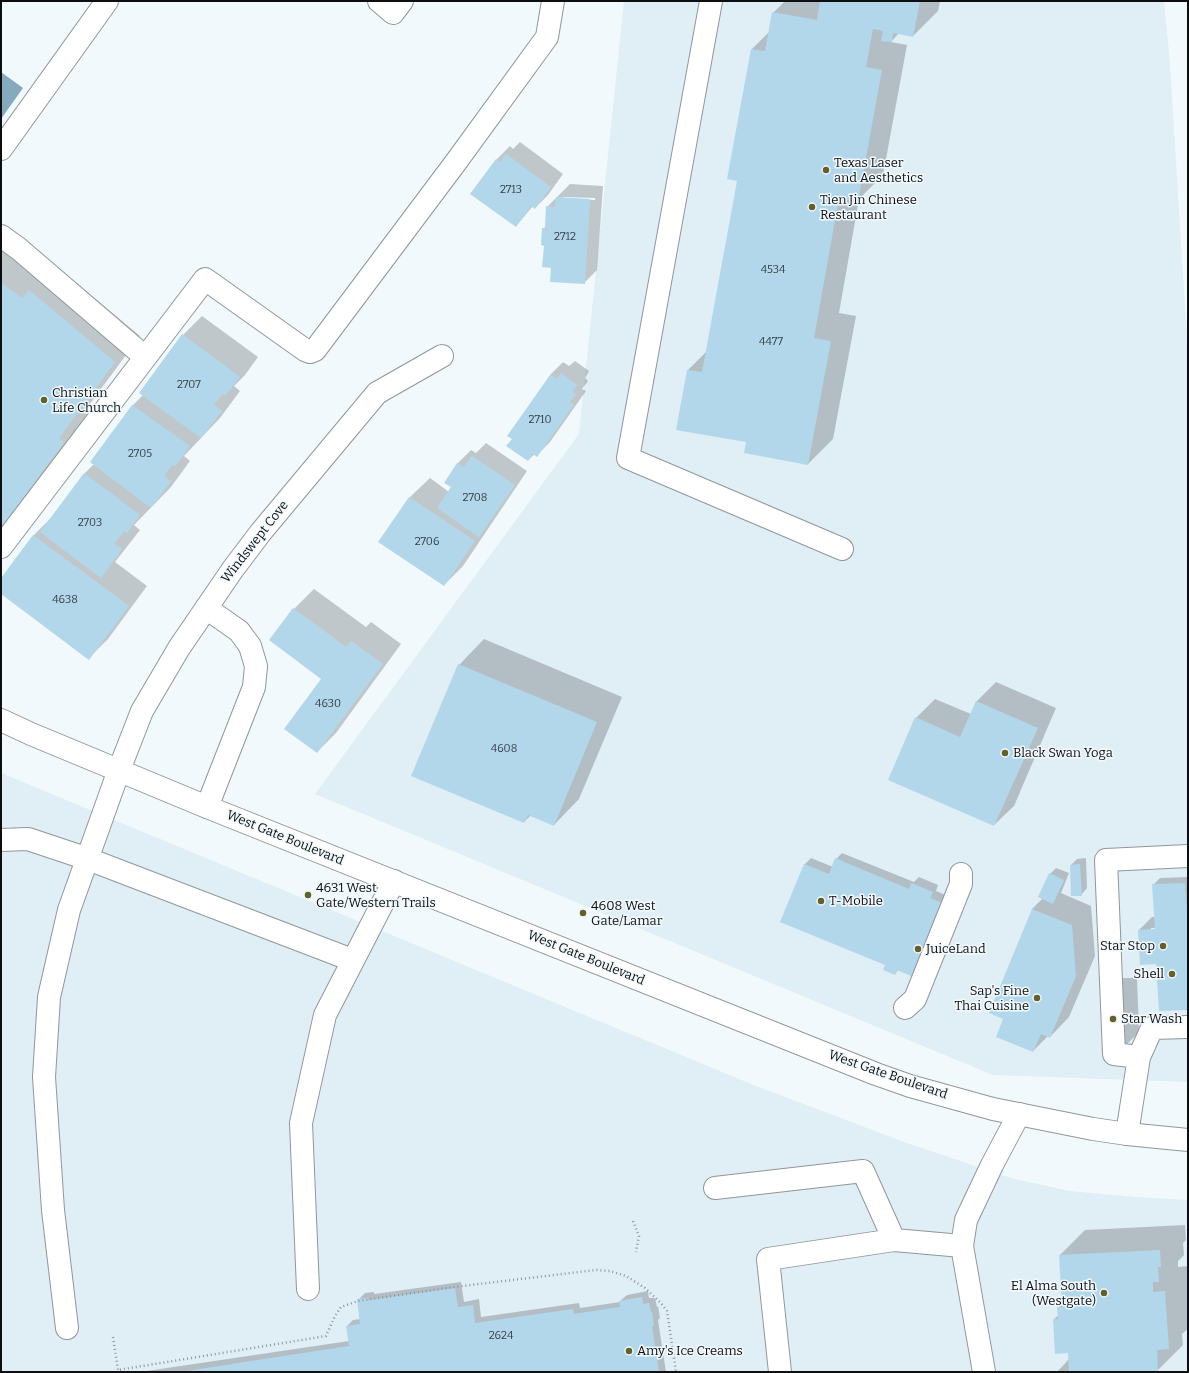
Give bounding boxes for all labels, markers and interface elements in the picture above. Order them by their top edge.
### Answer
place label: Texas Laser and Aesthetics [834,155,923,186]
marker: Texas Laser and Aesthetics [821,165,831,175]
house number: 2713 [500,183,522,197]
place label: Tien Jin Chinese Restaurant [820,192,917,223]
marker: Tien Jin Chinese Restaurant [807,202,817,212]
house number: 2712 [554,230,576,244]
house number: 4534 [761,263,785,277]
house number: 4477 [759,335,783,349]
house number: 2707 [177,378,201,392]
place label: Christian Life Church [52,385,121,416]
marker: Christian Life Church [39,395,49,405]
house number: 2710 [529,413,551,427]
house number: 2705 [128,447,152,461]
house number: 2708 [463,491,487,505]
street label: Windswept Cove [218,498,292,586]
house number: 2703 [78,516,102,530]
house number: 2706 [415,535,439,549]
house number: 4638 [52,593,78,607]
house number: 4630 [315,697,341,711]
house number: 4608 [491,742,517,756]
place label: Black Swan Yoga [1013,745,1113,761]
marker: Black Swan Yoga [1000,748,1010,758]
street label: West Gate Boulevard [224,807,346,869]
place label: 4631 West Gate/Western Trails [316,880,436,911]
marker: 4631 West Gate/Western Trails [303,890,313,900]
place label: T-Mobile [829,893,883,909]
marker: T-Mobile [816,896,826,906]
place label: 4608 West Gate/Lamar [591,898,662,929]
marker: 4608 West Gate/Lamar [578,908,588,918]
street label: West Gate Boulevard [525,927,647,989]
place label: Star Stop [1100,938,1155,954]
place label: JuiceLand [926,941,986,957]
marker: Star Stop [1158,941,1168,951]
marker: JuiceLand [913,944,923,954]
place label: Shell [1134,966,1164,982]
marker: Shell [1167,969,1177,979]
place label: Sap's Fine Thai Cuisine [955,983,1029,1014]
marker: Sap's Fine Thai Cuisine [1032,993,1042,1003]
place label: Star Wash [1121,1011,1182,1027]
marker: Star Wash [1108,1014,1118,1024]
street label: West Gate Boulevard [826,1047,950,1103]
place label: El Alma South (Westgate) [1011,1278,1096,1309]
marker: El Alma South (Westgate) [1099,1288,1109,1298]
house number: 2624 [489,1329,513,1343]
place label: Amy's Ice Creams [637,1343,743,1359]
marker: Amy's Ice Creams [624,1346,634,1356]

